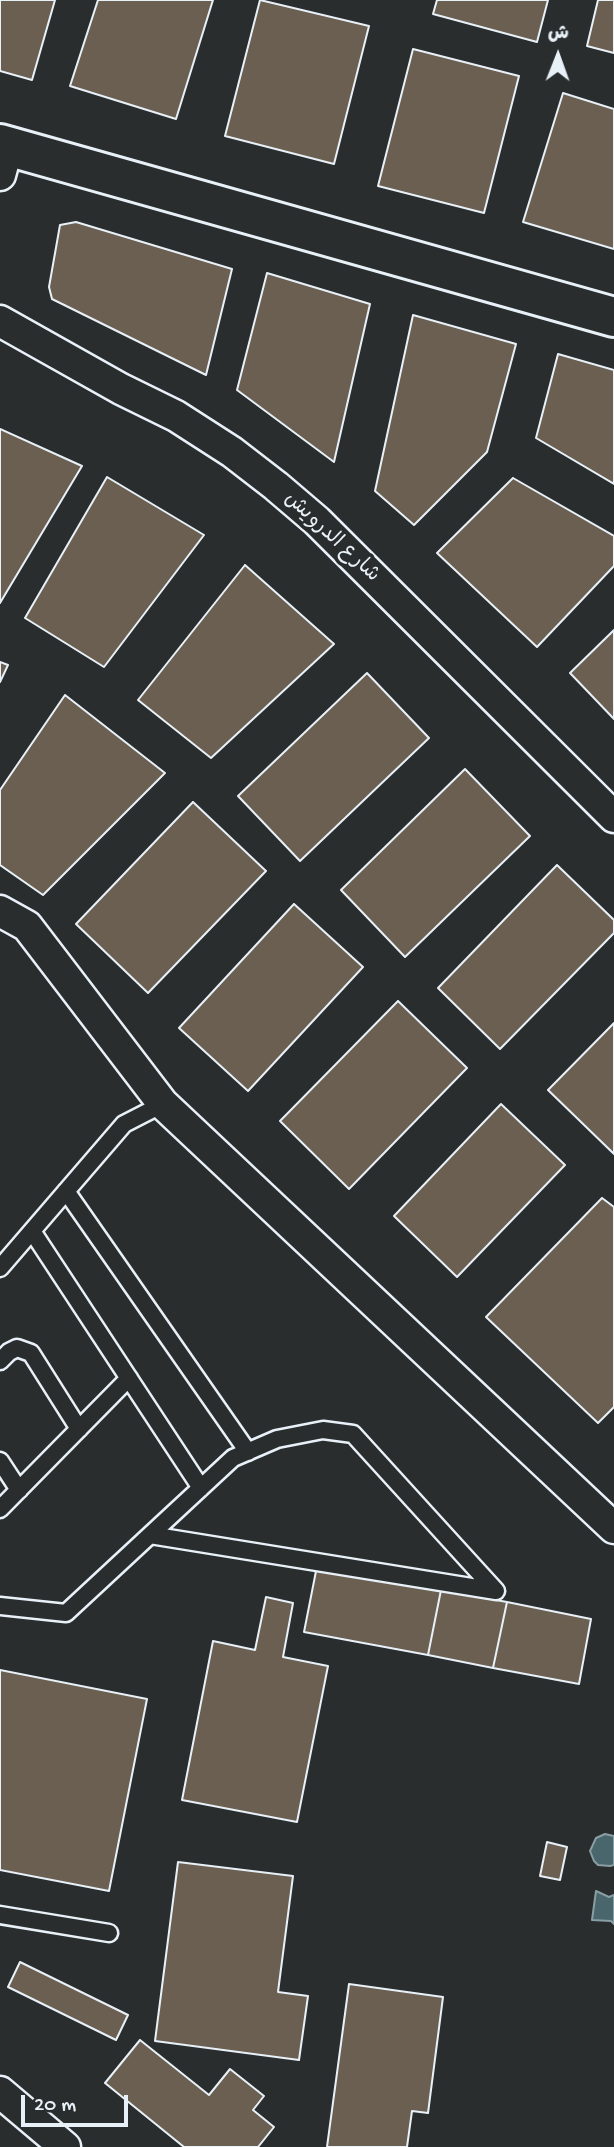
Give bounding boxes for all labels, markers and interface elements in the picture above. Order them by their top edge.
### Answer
north arrow [523,21,593,91]
text: ش [548,23,569,46]
street label: شارع الدرويش [278,487,384,589]
scale bar [24,2080,131,2124]
text: 20 m [34,2094,76,2119]

